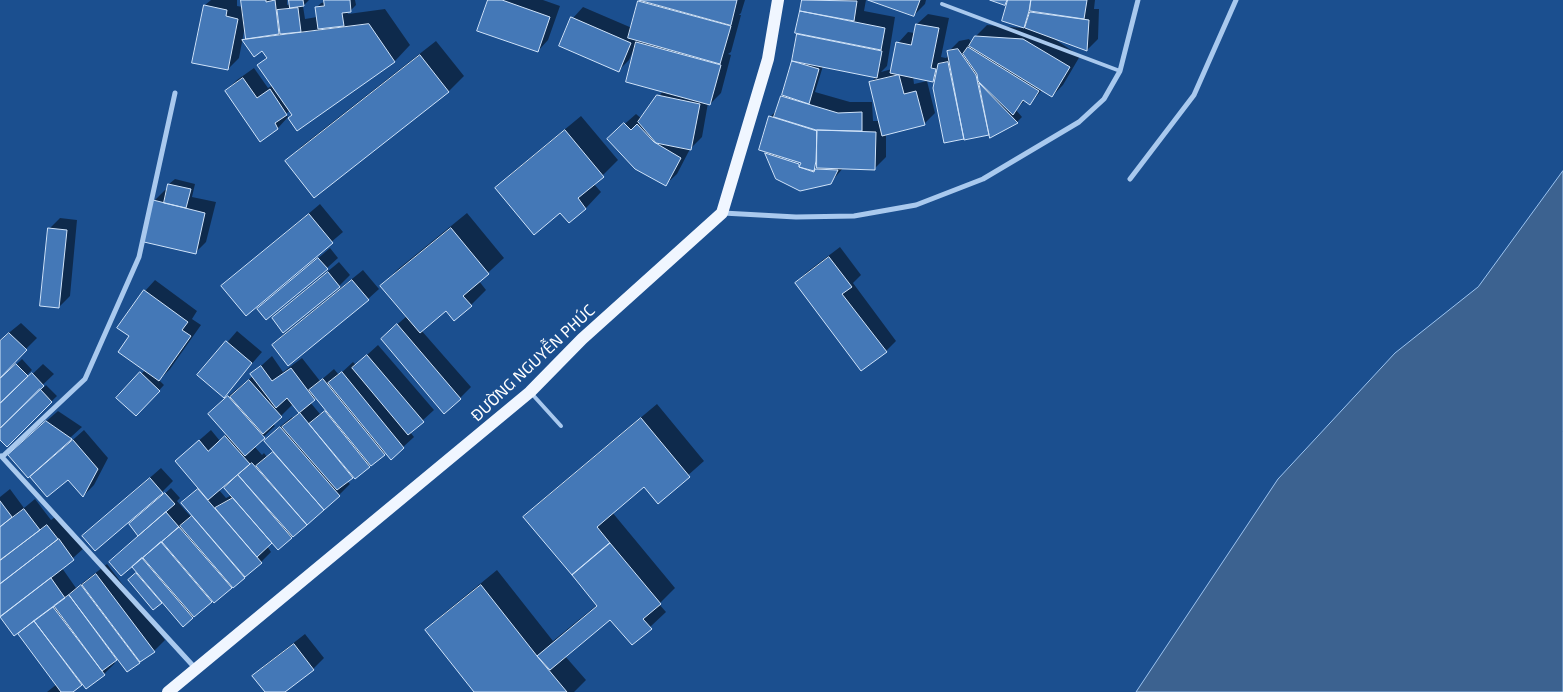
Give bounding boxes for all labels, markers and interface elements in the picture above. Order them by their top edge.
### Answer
street label: ĐƯỜNG NGUYỄN PHÚC [467,301,599,425]

